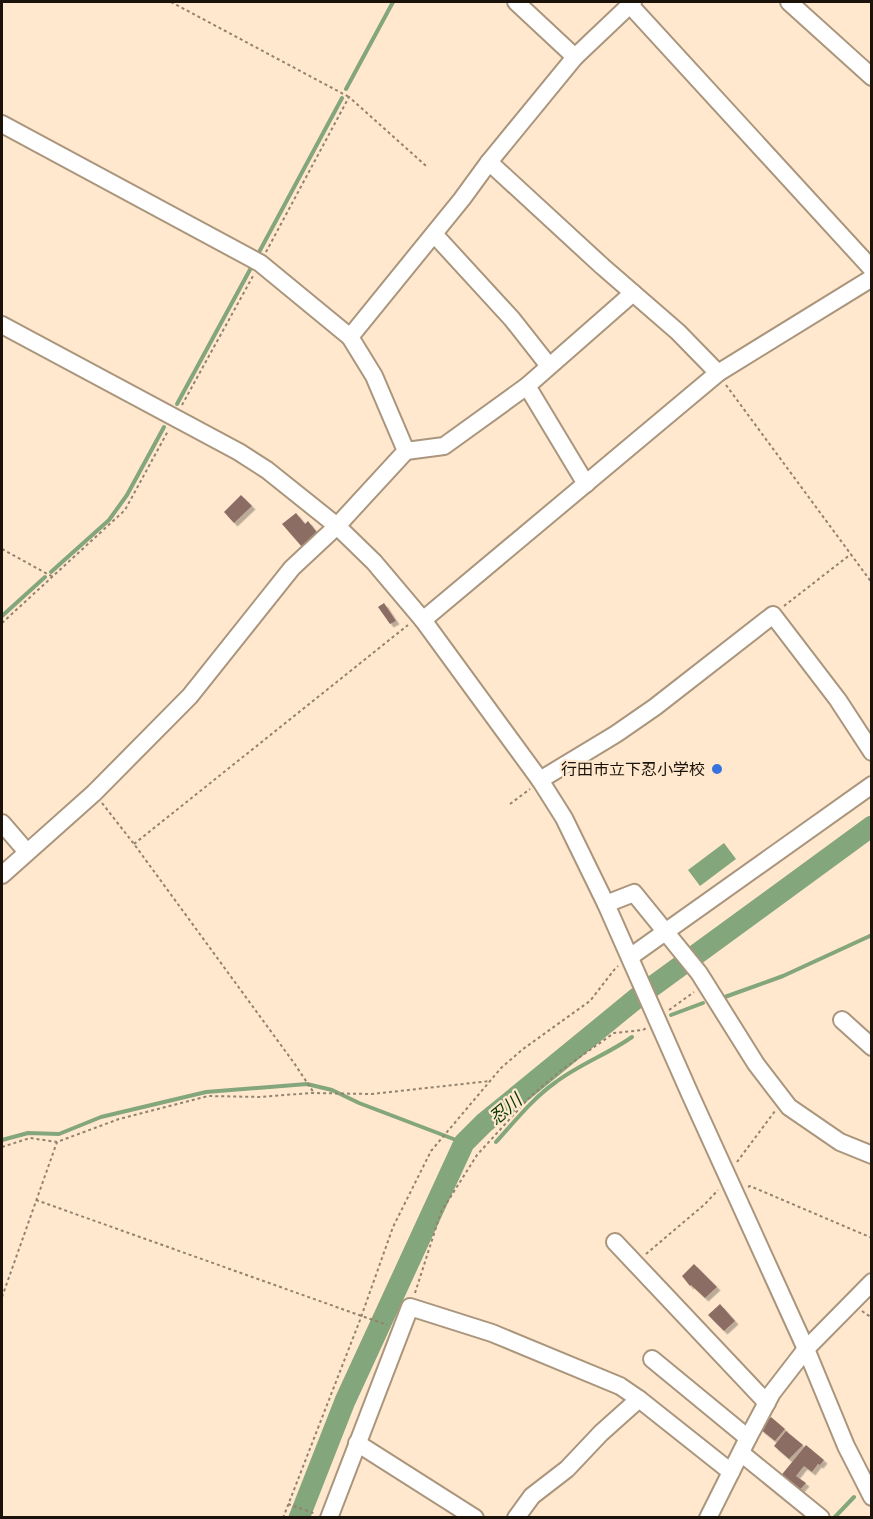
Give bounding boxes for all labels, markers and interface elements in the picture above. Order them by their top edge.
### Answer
place label: 行田市立下忍小学校 [561,760,705,779]
marker: 行田市立下忍小学校 [710,762,724,776]
water label: 忍川 [484,1088,527,1129]

